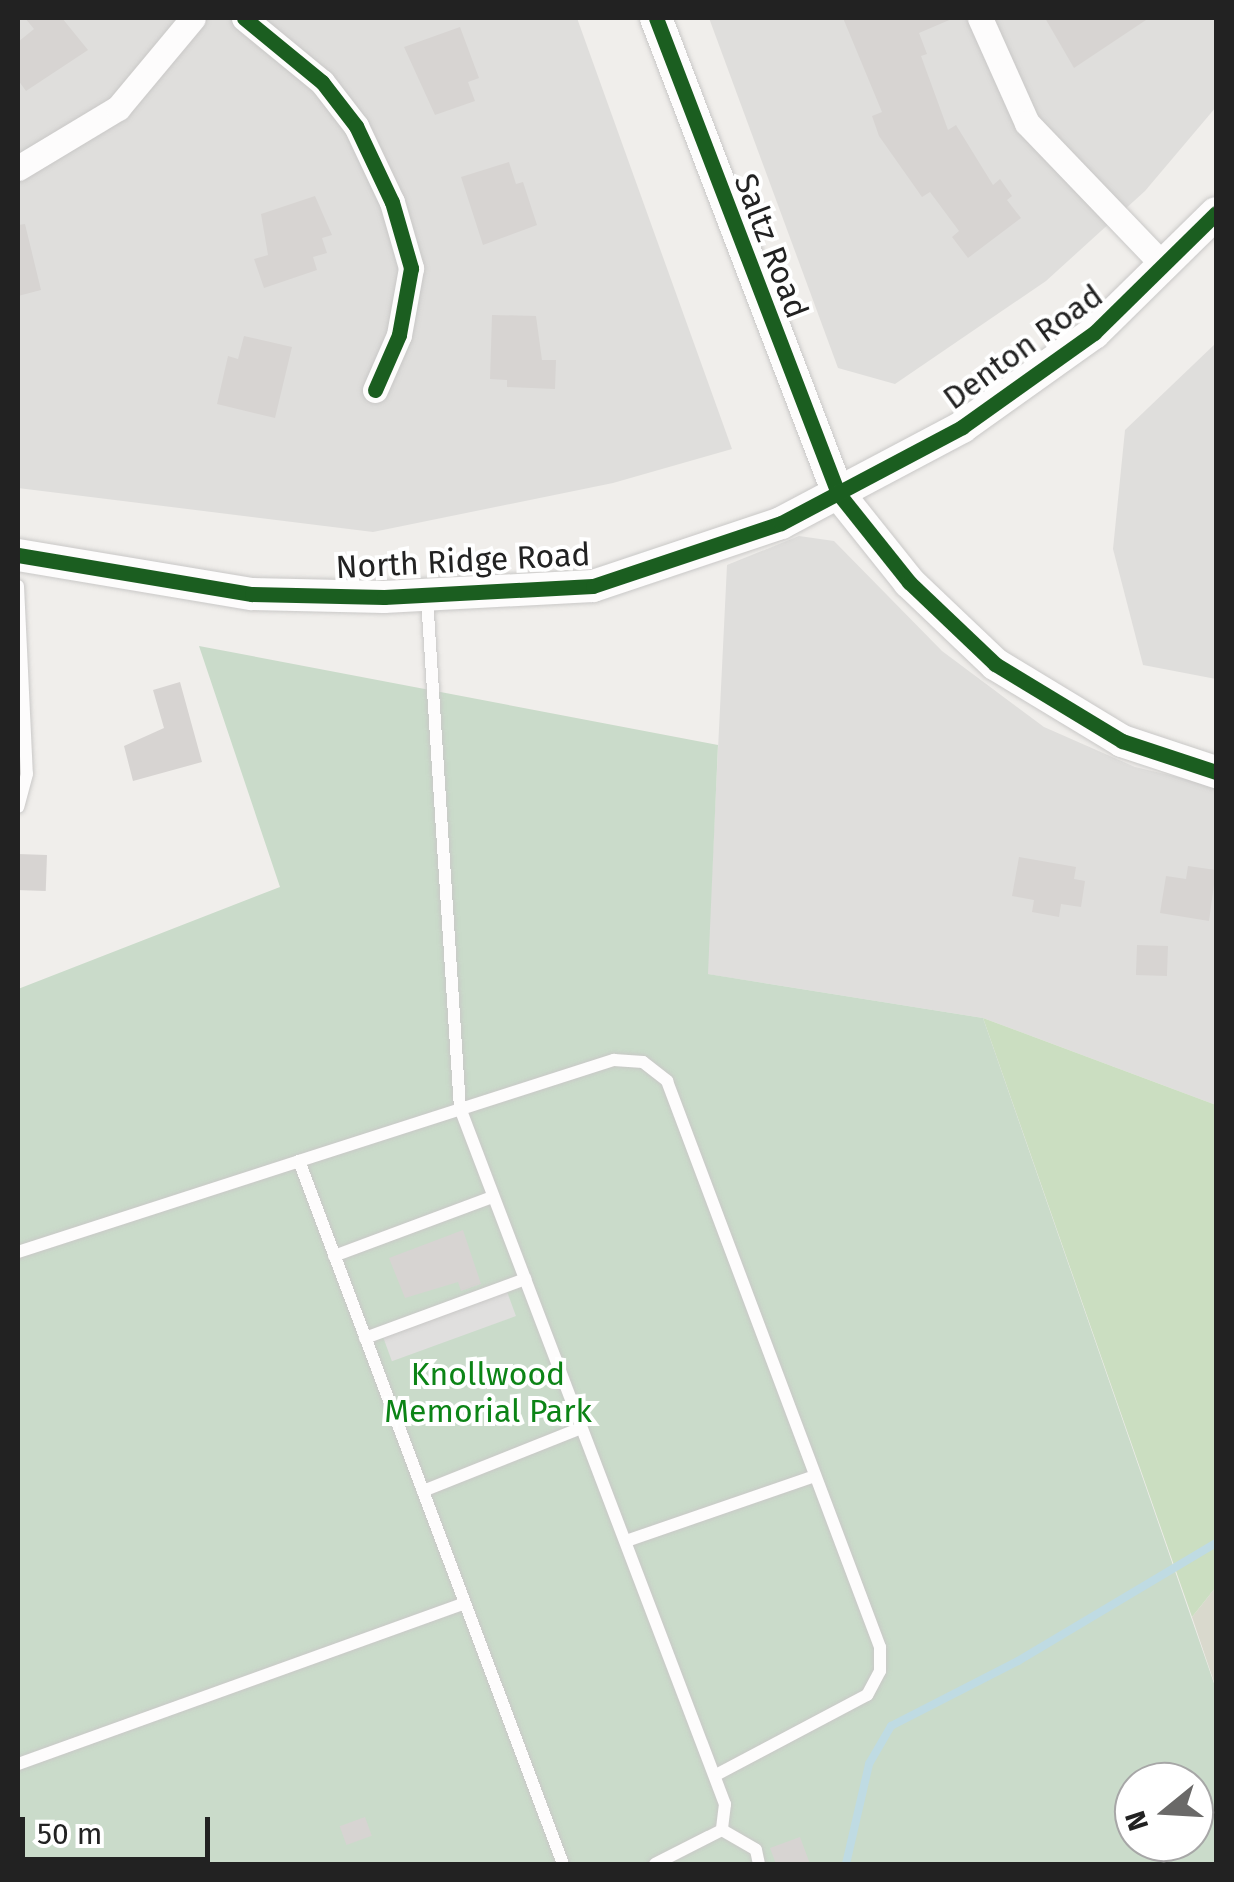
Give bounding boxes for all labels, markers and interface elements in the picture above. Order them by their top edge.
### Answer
street label: Saltz Road [726,168,816,324]
street label: Denton Road [936,276,1110,418]
street label: North Ridge Road [335,535,591,587]
park label: Knollwood Memorial Park [384,1356,592,1431]
north arrow [1114,1762,1214,1862]
scale bar [25,1797,215,1859]
text: N [1118,1807,1155,1835]
text: 50 m [37,1816,102,1852]

